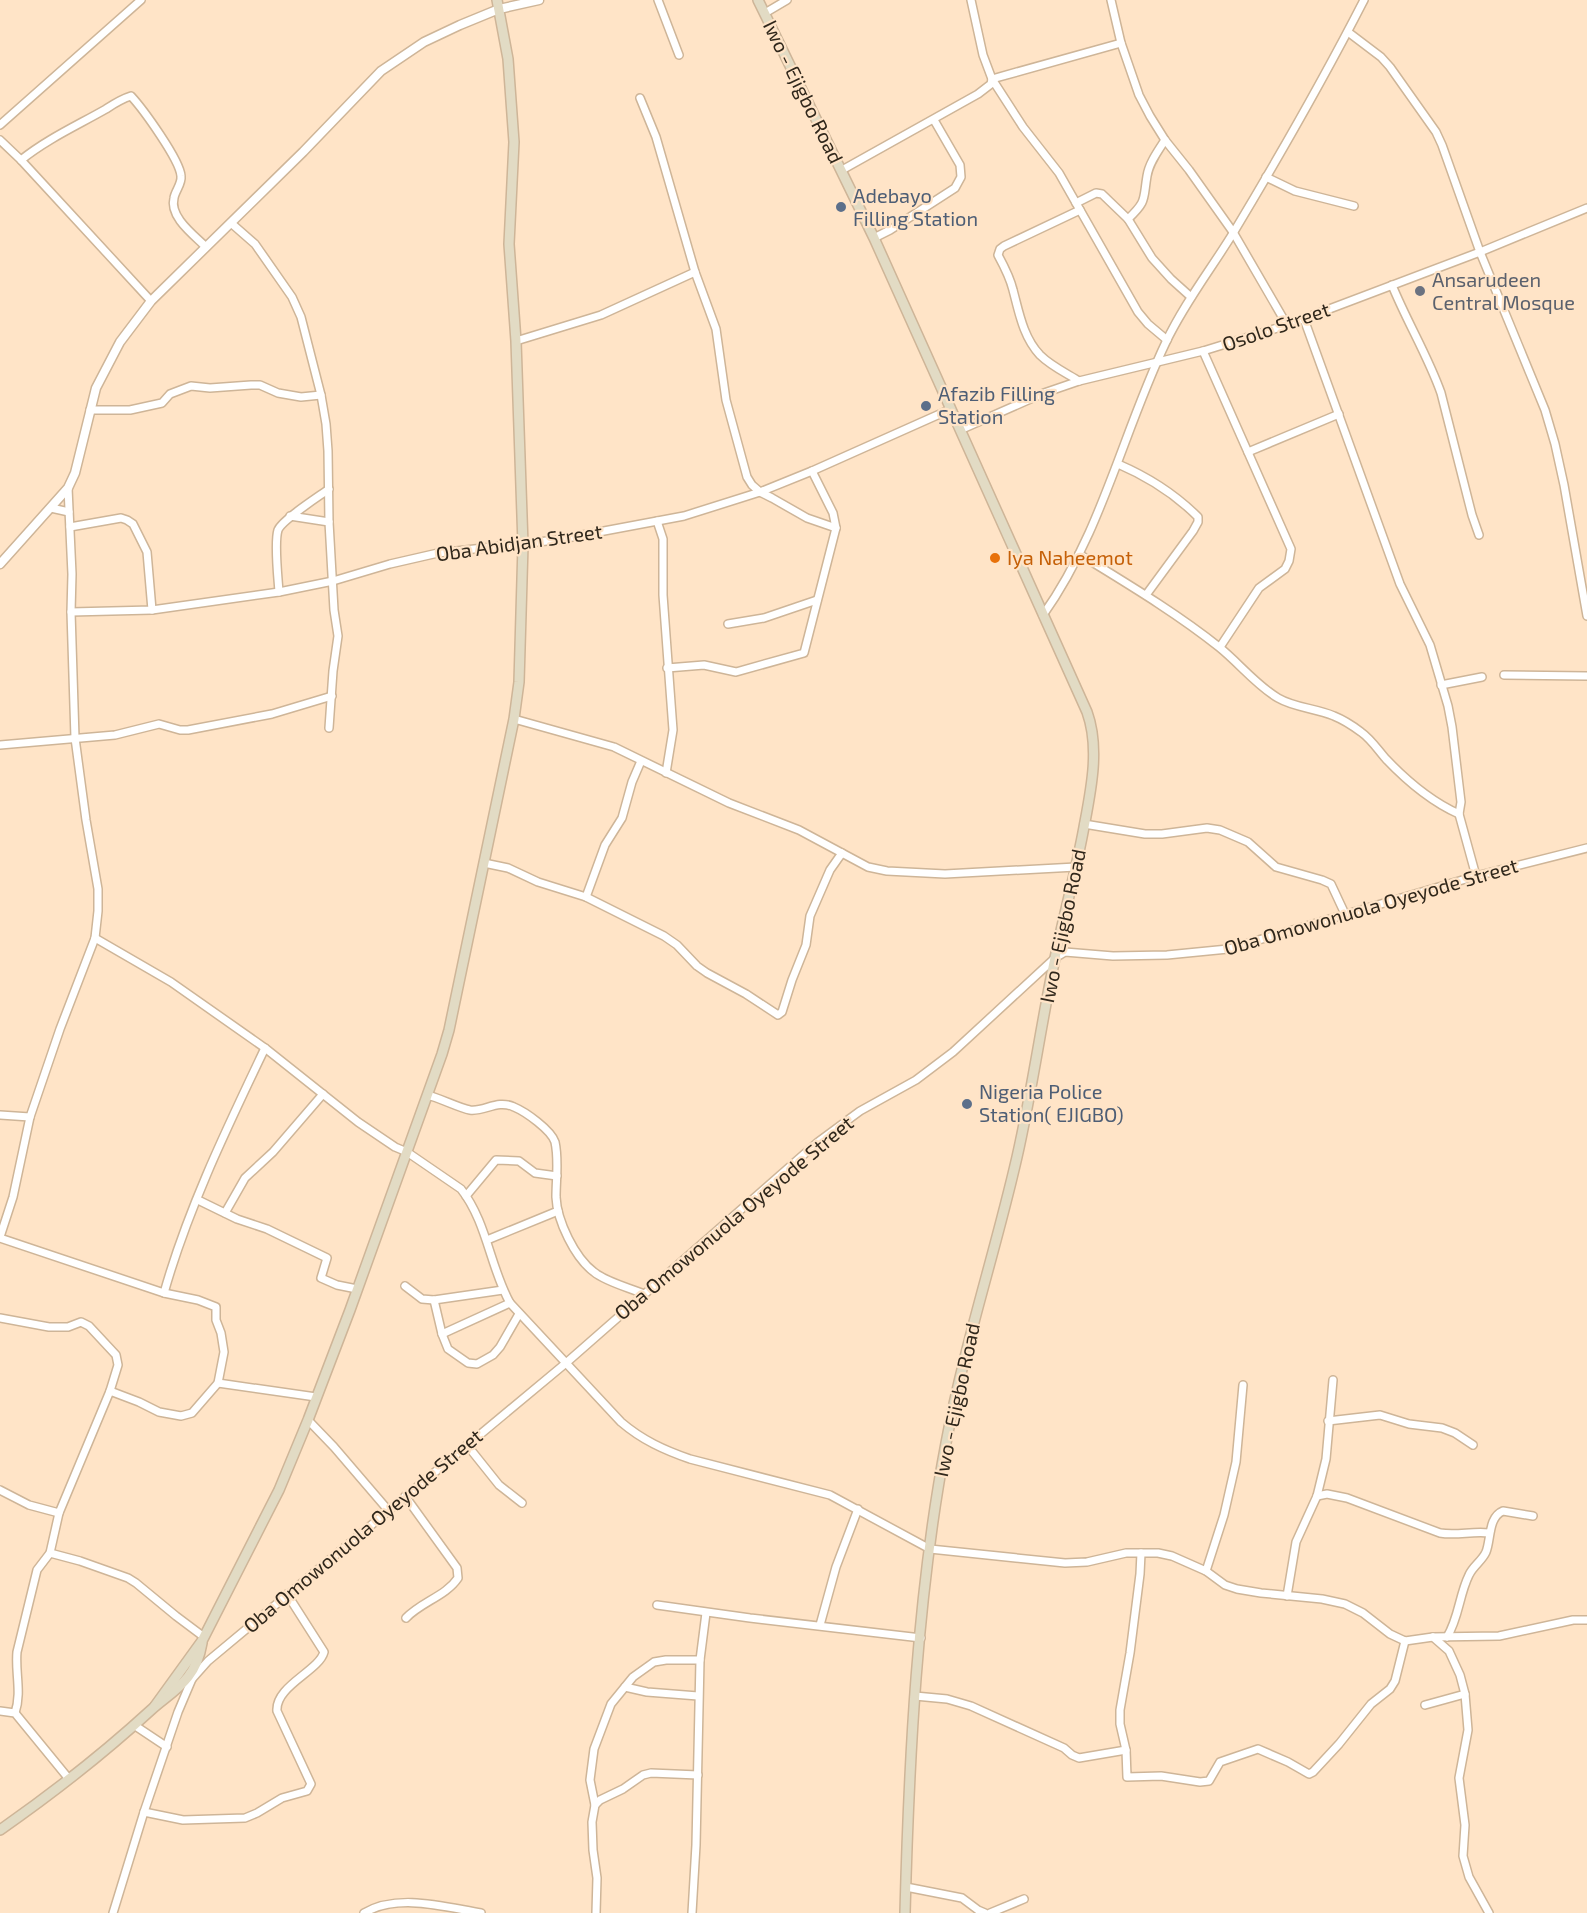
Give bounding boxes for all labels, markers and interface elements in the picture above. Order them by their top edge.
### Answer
street label: Iwo - Ejigbo Road [759,16,849,167]
place label: Adebayo Filling Station [853,183,978,230]
marker: Adebayo Filling Station [834,200,848,214]
place label: Ansarudeen Central Mosque [1432,267,1575,314]
marker: Ansarudeen Central Mosque [1413,284,1427,298]
street label: Osolo Street [1219,296,1333,356]
place label: Afazib Filling Station [938,381,1055,428]
marker: Afazib Filling Station [919,399,933,413]
street label: Oba Abidjan Street [434,518,604,566]
place label: Iya Naheemot [1007,545,1133,569]
marker: Iya Naheemot [988,551,1002,565]
street label: Iwo - Ejigbo Road [1034,847,1090,1005]
street label: Oba Omowonuola Oyeyode Street [1221,852,1521,960]
place label: Nigeria Police Station( EJIGBO) [979,1079,1124,1126]
marker: Nigeria Police Station( EJIGBO) [960,1097,974,1111]
street label: Oba Omowonuola Oyeyode Street [609,1110,858,1324]
street label: Iwo - Ejigbo Road [928,1321,984,1479]
street label: Oba Omowonuola Oyeyode Street [238,1423,487,1637]

